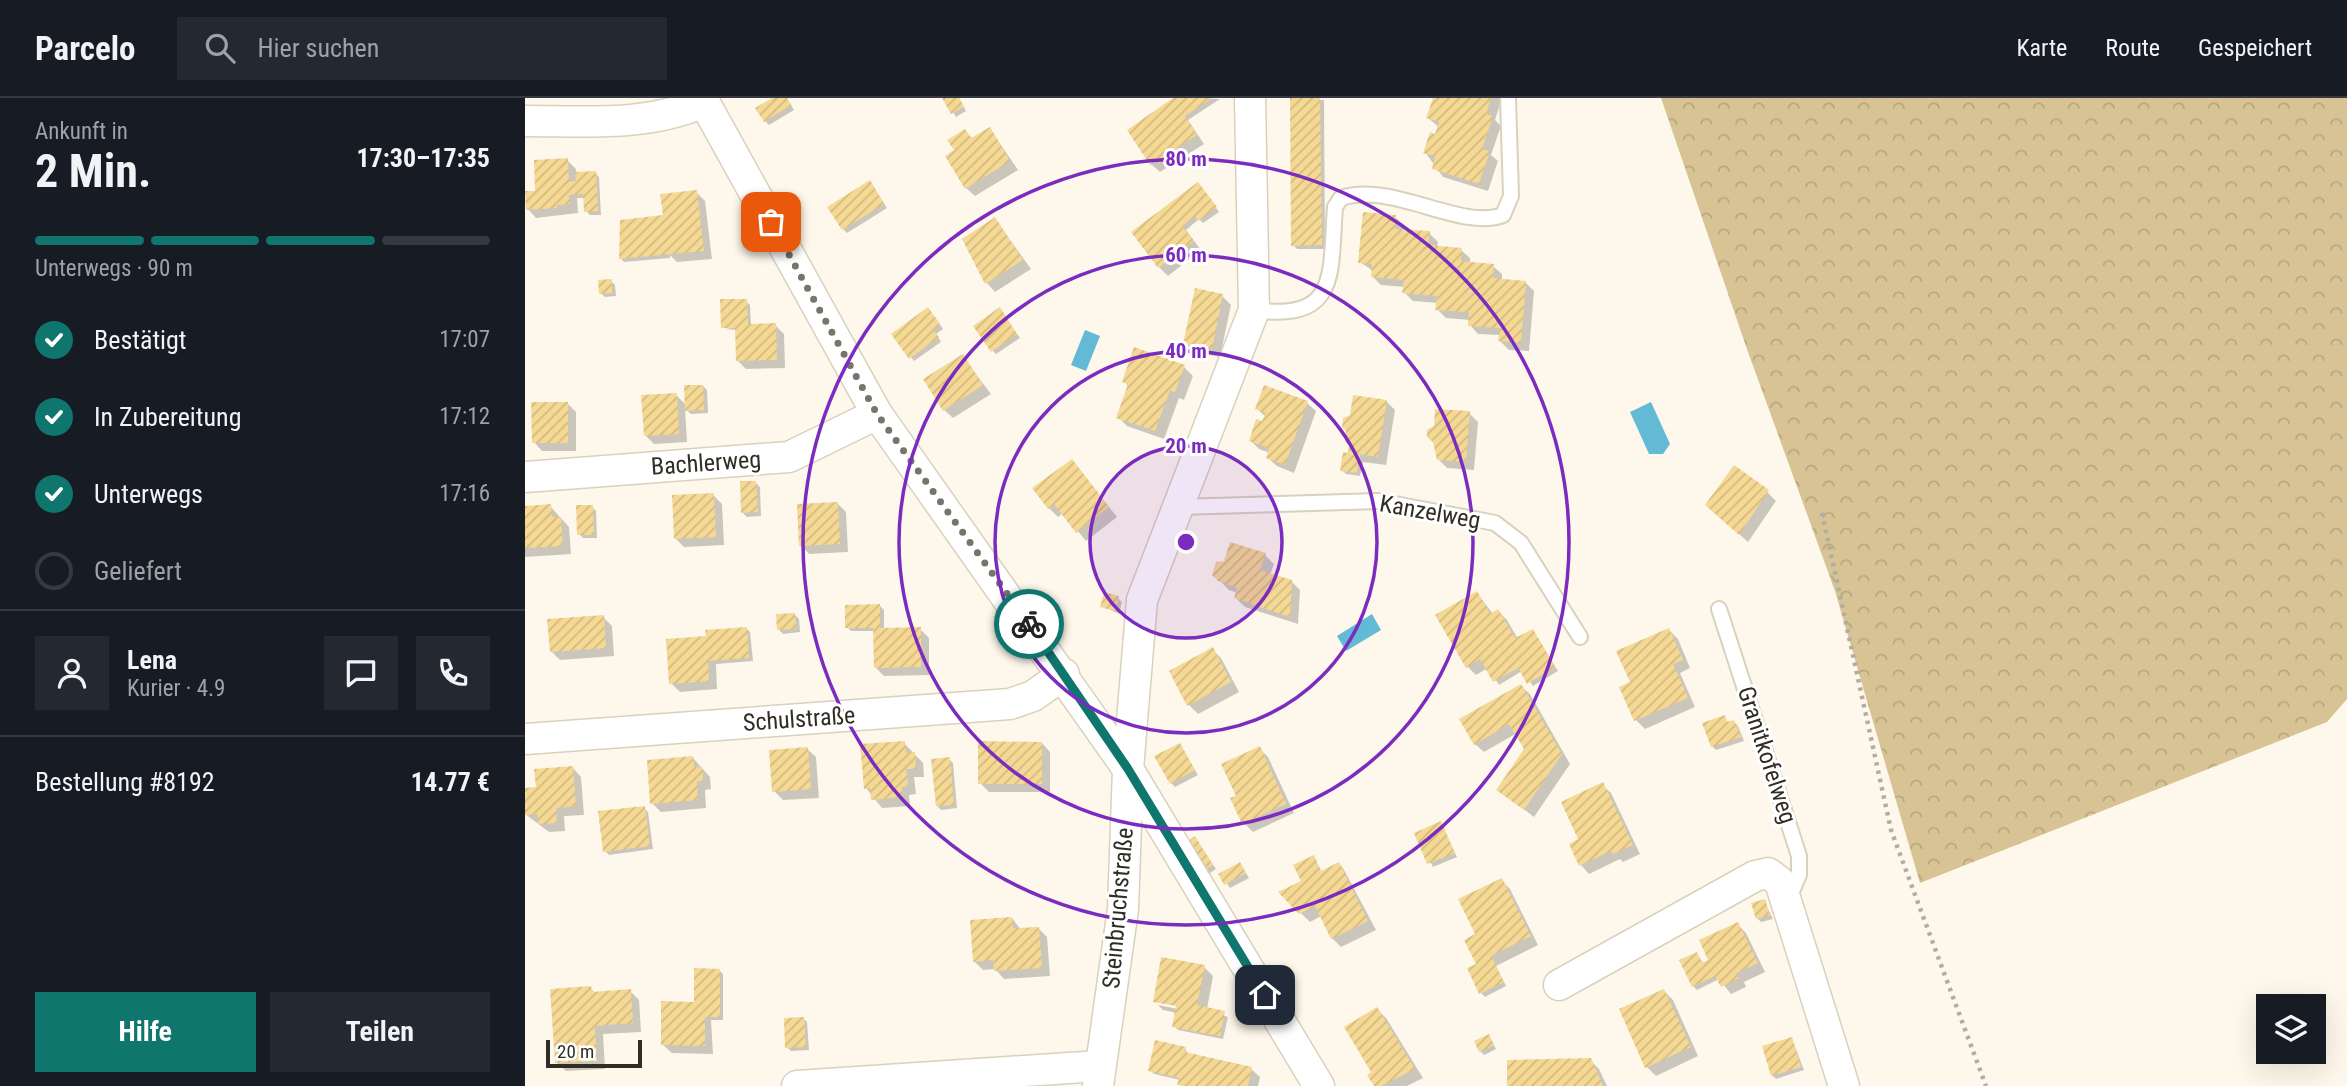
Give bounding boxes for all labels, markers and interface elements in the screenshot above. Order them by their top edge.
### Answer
search box [177,17,667,80]
text: Parcelo [35,29,135,68]
icon: search [201,29,239,67]
text: Hier suchen [257,33,379,63]
text: Karte [2017,34,2067,62]
text: Route [2105,34,2160,62]
text: Gespeichert [2198,34,2312,62]
text: Ankunft in [35,118,128,145]
text: 17:30–17:35 [356,143,490,173]
text: 2 Min. [35,144,151,198]
text: 80 m [1165,147,1207,171]
pin [741,192,801,252]
icon: bag [752,203,790,241]
text: 60 m [1165,243,1207,267]
text: Unterwegs · 90 m [35,255,193,282]
icon: check [35,321,73,359]
text: Bestätigt [94,325,187,355]
text: 17:07 [439,326,490,353]
text: 40 m [1165,339,1207,363]
icon: check [35,398,73,436]
text: In Zubereitung [94,402,242,432]
text: 17:12 [439,403,490,430]
text: 20 m [1165,434,1207,458]
street label: Bachlerweg [650,445,762,481]
icon: check [35,475,73,513]
text: Unterwegs [94,479,203,509]
text: 17:16 [439,480,490,507]
street label: Kanzelweg [1377,489,1483,535]
centre of rings [1174,530,1198,554]
text: Geliefert [94,556,182,586]
courier [994,589,1064,659]
icon: bike [1010,605,1048,643]
button: person [35,636,109,710]
button: chat [324,636,398,710]
button: phone [416,636,490,710]
text: Lena [127,645,177,675]
text: Kurier · 4.9 [127,675,225,702]
street label: Granitkofelweg [1732,683,1802,827]
street label: Schulstraße [742,701,856,737]
text: Bestellung #8192 [35,767,215,797]
text: 14.77 € [411,767,490,797]
street label: Steinbruchstraße [1097,826,1139,990]
pin [1235,965,1295,1025]
icon: home [1246,976,1284,1014]
button: Hilfe [35,992,256,1072]
button: Teilen [270,992,490,1072]
map controls [2256,994,2326,1064]
button: layers [2256,994,2326,1064]
scale bar [546,1037,642,1069]
text: 20 m [557,1040,594,1063]

